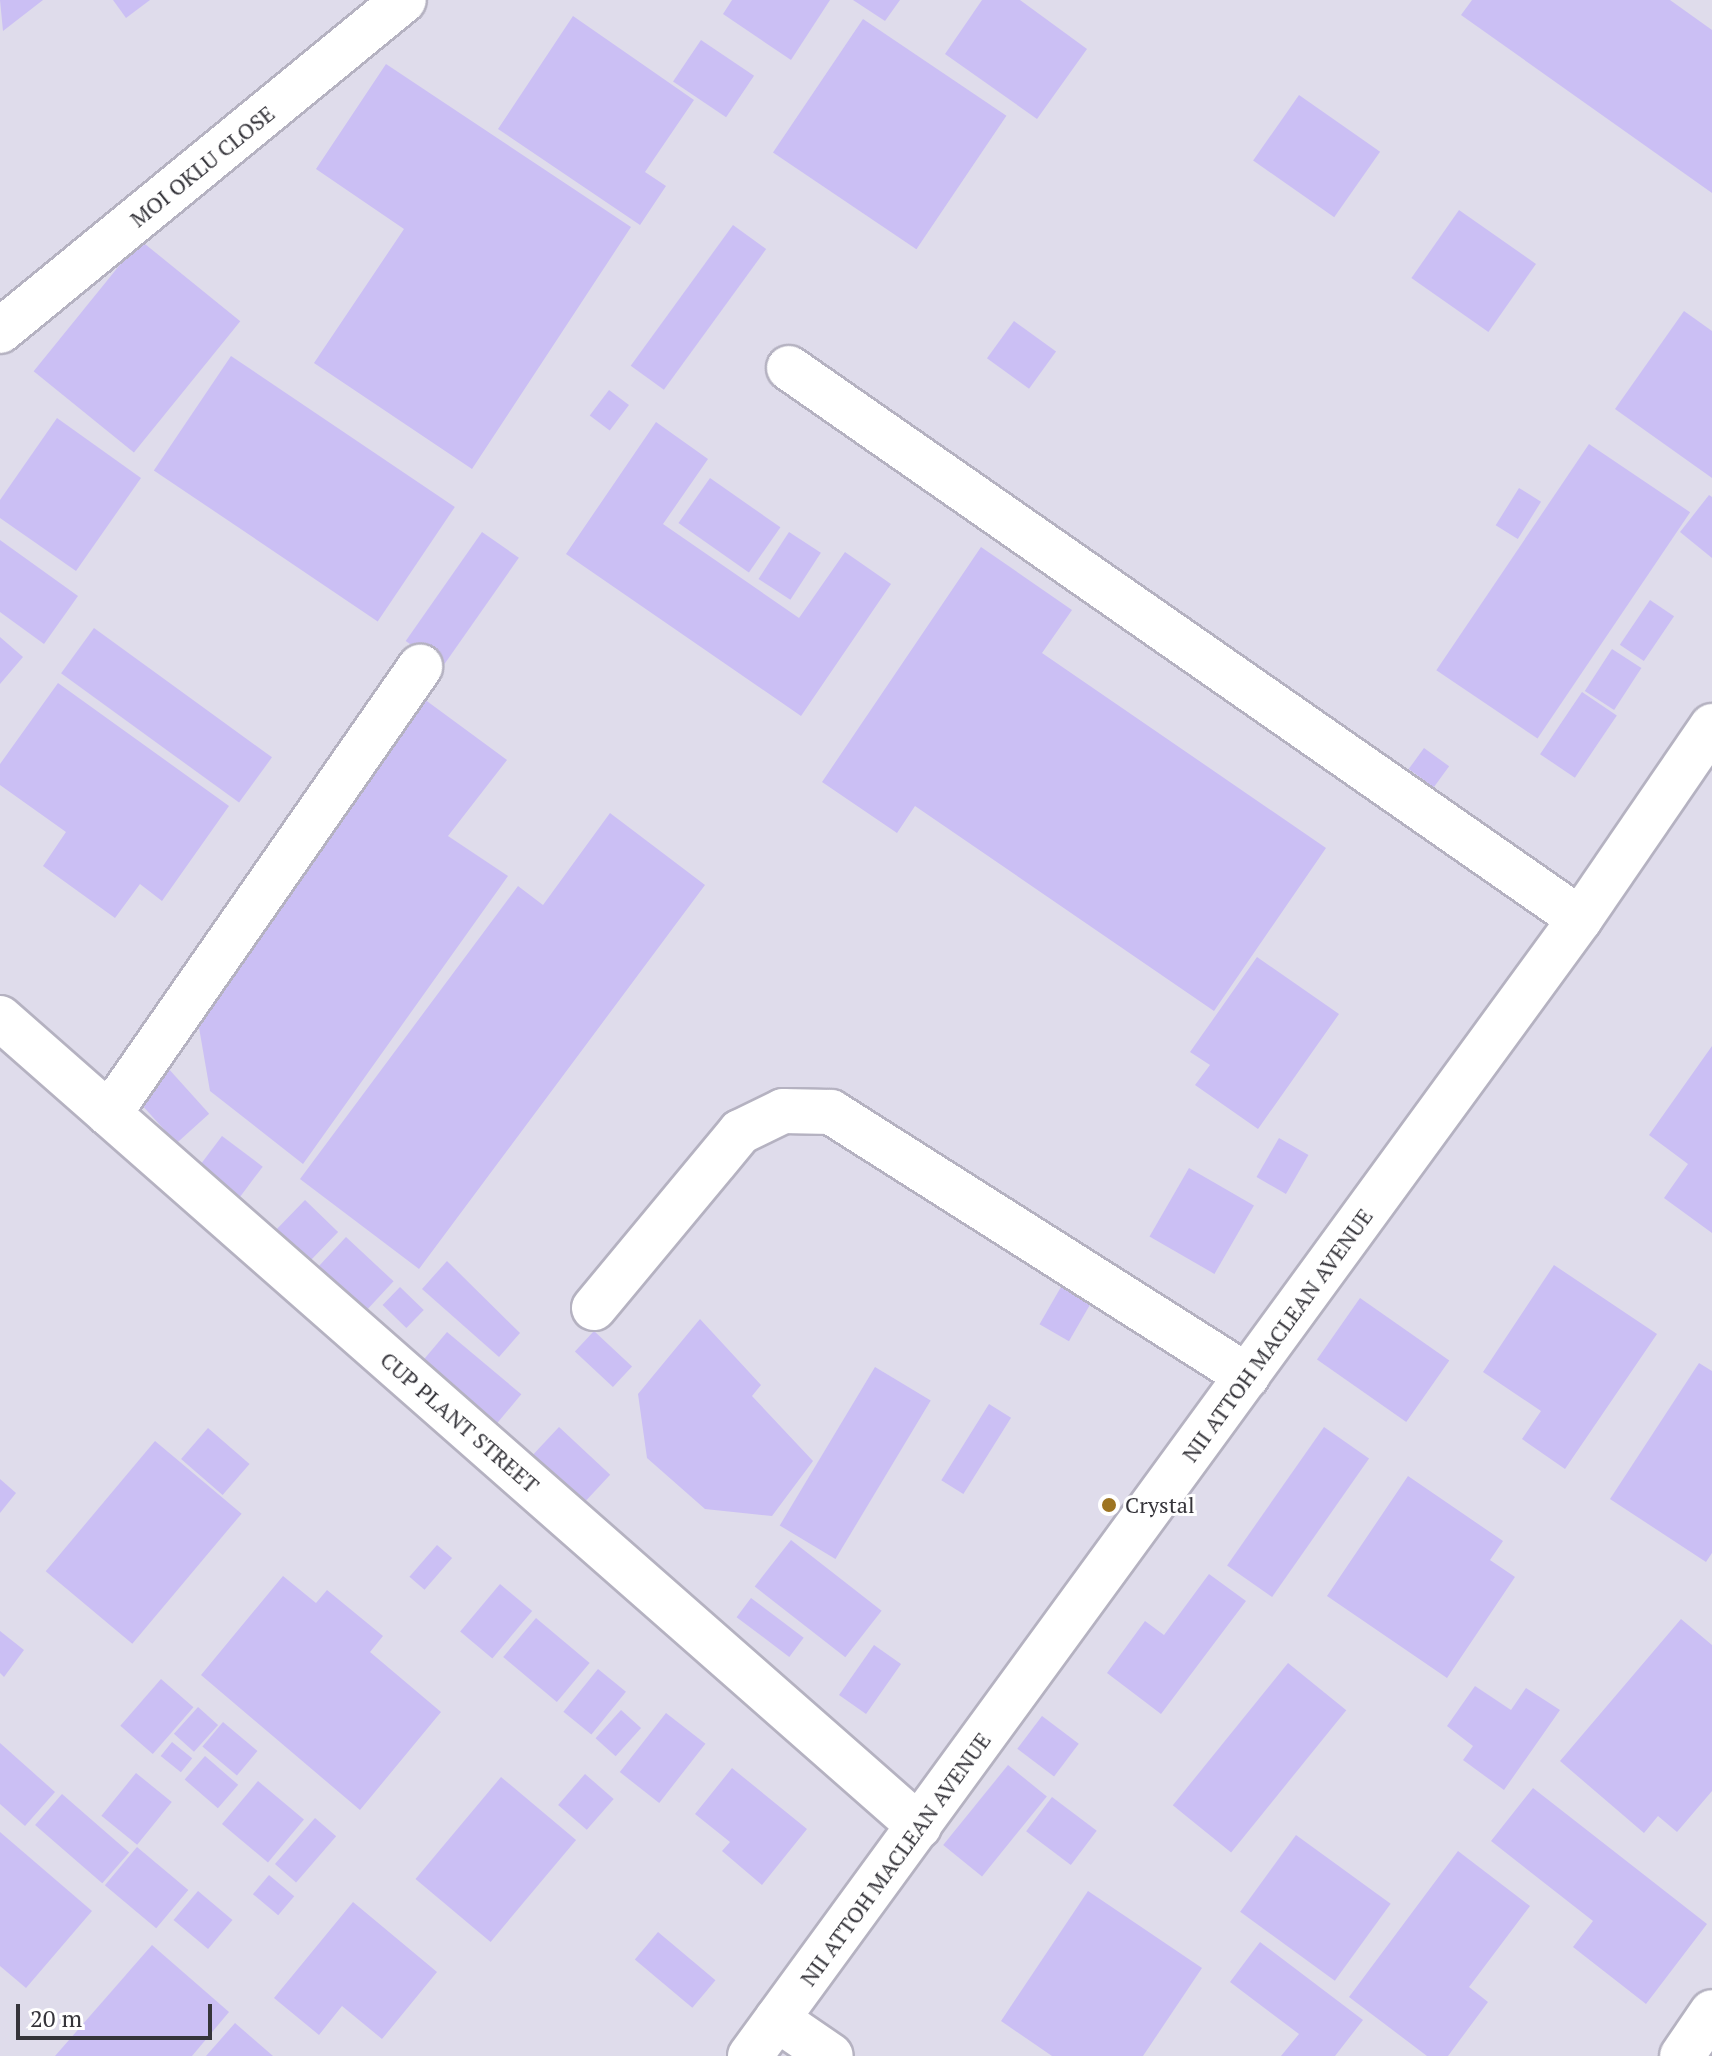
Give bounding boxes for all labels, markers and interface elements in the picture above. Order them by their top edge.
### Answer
street label: MOI OKLU CLOSE [125,100,279,232]
street label: NII ATTOH MACLEAN AVENUE [1176,1203,1378,1467]
street label: CUP PLANT STREET [375,1346,545,1498]
place label: Crystal [1125,1492,1195,1518]
marker: Crystal [1100,1496,1118,1514]
street label: NII ATTOH MACLEAN AVENUE [794,1727,996,1991]
scale bar [20,1988,216,2038]
text: 20 m [30,2002,82,2034]

